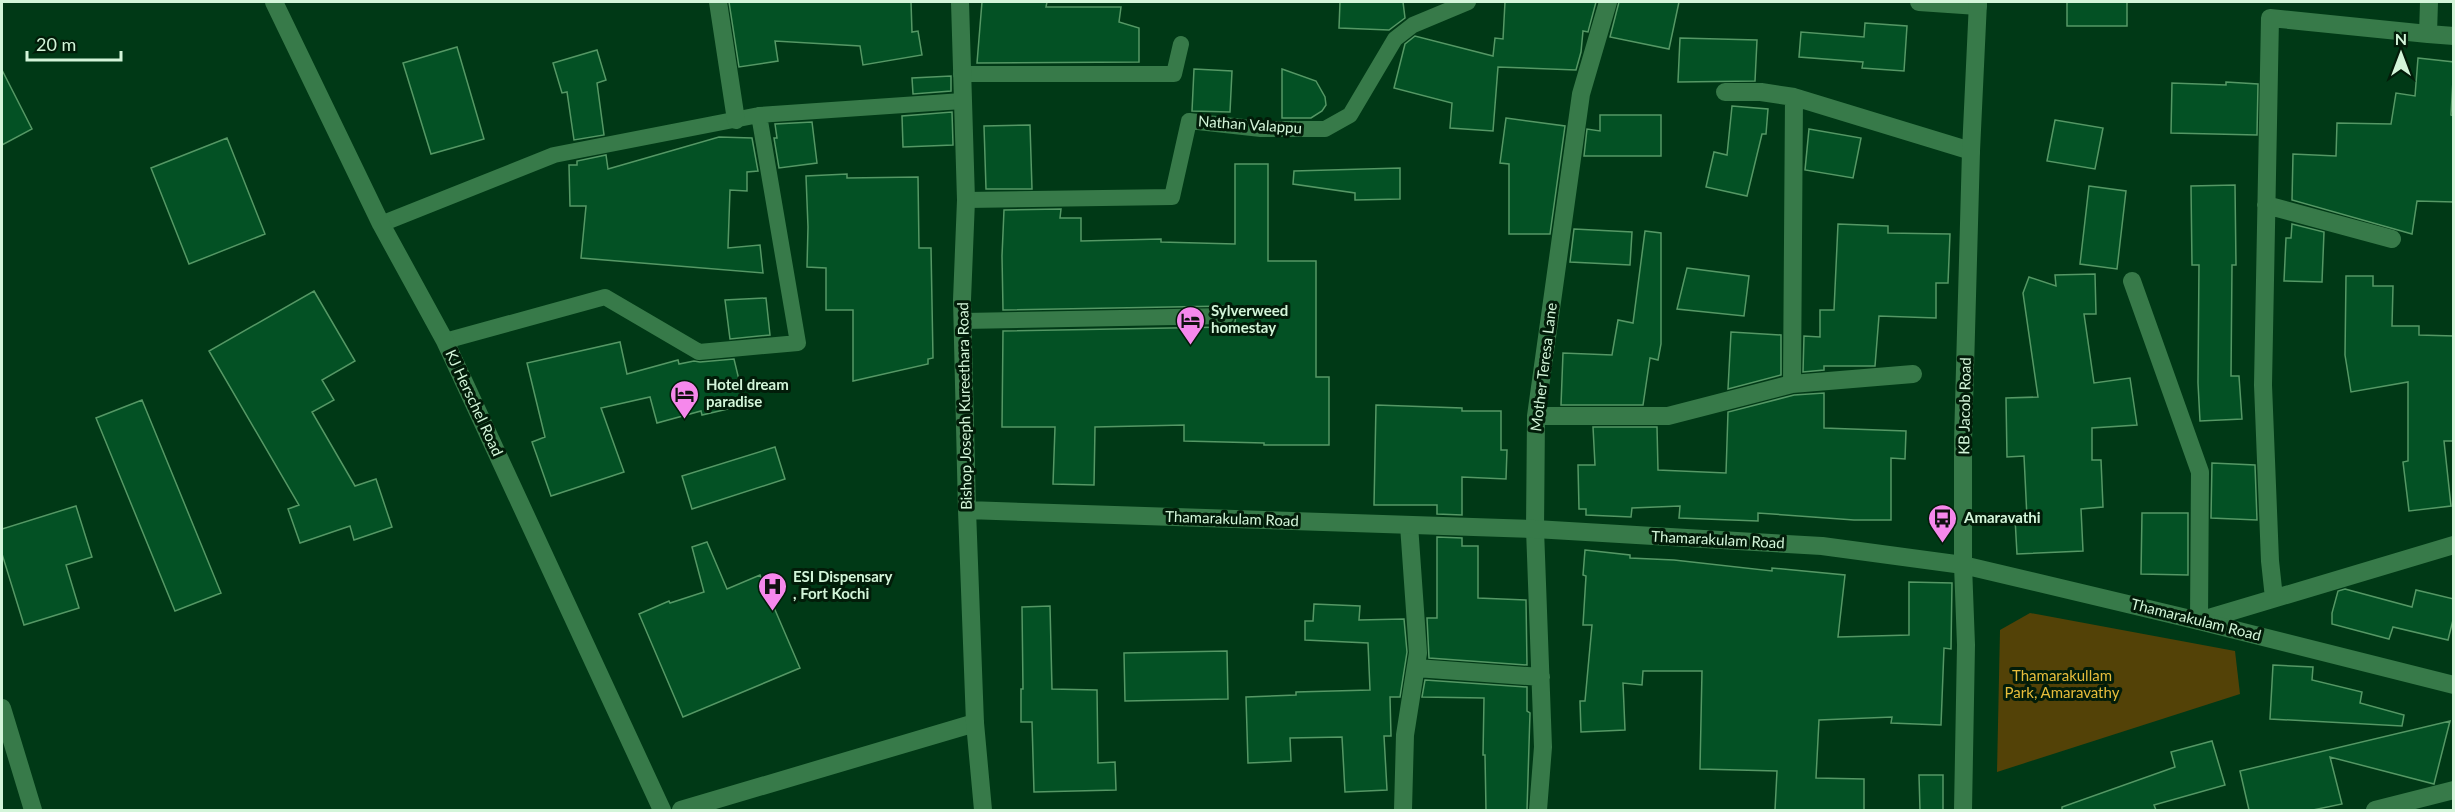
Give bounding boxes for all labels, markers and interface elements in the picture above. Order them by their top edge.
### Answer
scale bar [27,24,122,62]
north arrow [2371,24,2431,84]
text: N [2395,29,2407,48]
text: 20 m [36,33,76,55]
street label: Nathan Valappu [1197,111,1303,137]
place label: Sylverweed homestay [1211,301,1288,336]
street label: Mother Teresa Lane [1526,301,1560,432]
street label: Bishop Joseph Kureethara Road [953,302,975,510]
hotel icon: Sylverweed homestay [1174,304,1206,346]
street label: KJ Herschel Road [442,347,507,459]
street label: KB Jacob Road [1954,357,1974,455]
place label: Hotel dream paradise [706,375,789,410]
hotel icon: Hotel dream paradise [669,378,701,420]
bus stop icon: Amaravathi [1927,502,1959,544]
street label: Thamarakulam Road [1165,507,1299,529]
place label: Amaravathi [1963,508,2041,526]
street label: Thamarakulam Road [1651,527,1785,551]
place label: ESI Dispensary , Fort Kochi [793,567,892,602]
hospital icon: ESI Dispensary , Fort Kochi [756,570,788,612]
street label: Thamarakulam Road [2129,594,2263,644]
park label: Thamarakullam Park, Amaravathy [2005,666,2120,701]

